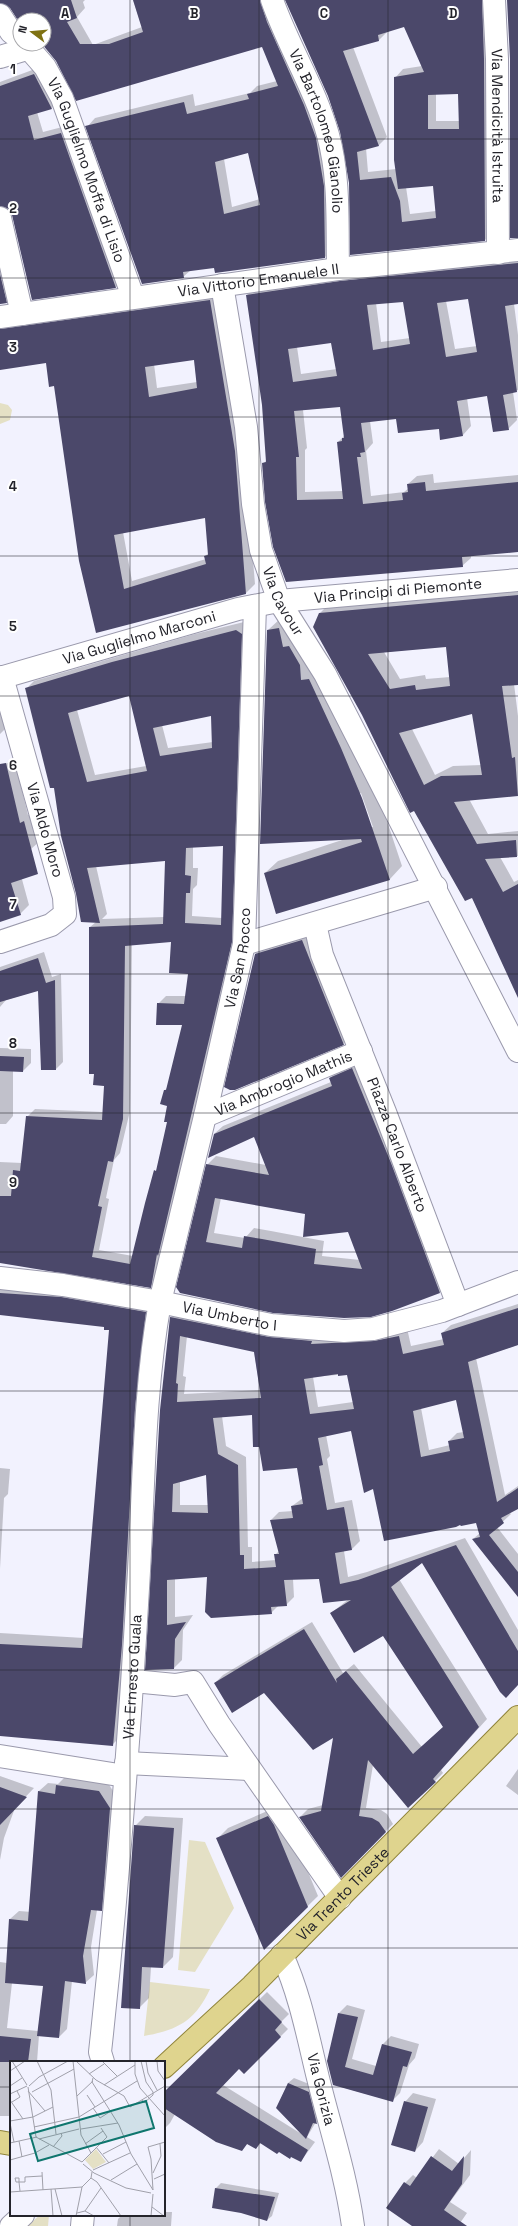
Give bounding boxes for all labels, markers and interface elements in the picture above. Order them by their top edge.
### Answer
text: A [61,5,70,22]
text: B [190,5,199,22]
text: C [320,5,328,22]
text: D [449,5,458,22]
north arrow [12,12,52,52]
text: N [15,24,30,35]
street label: Via Bartolomeo Gianolio [285,46,347,214]
street label: Via Mendicità Istruita [487,48,508,203]
text: 1 [10,61,16,78]
street label: Via Guglielmo Moffa di Lisio [44,74,130,265]
text: 2 [9,200,17,217]
street label: Via Vittorio Emanuele II [176,259,340,301]
text: 3 [9,339,17,356]
text: 4 [9,478,17,495]
street label: Via Cavour [259,564,309,640]
street label: Via Principi di Piemonte [313,573,483,607]
street label: Via Guglielmo Marconi [60,606,218,668]
text: 5 [9,618,17,635]
text: 6 [9,757,17,774]
street label: Via Aldo Moro [23,780,68,880]
text: 7 [9,896,17,913]
street label: Via San Rocco [220,907,254,1010]
text: 8 [9,1035,17,1052]
street label: Via Ambrogio Mathis [212,1046,355,1120]
street label: Piazza Carlo Alberto [363,1074,432,1215]
text: 9 [9,1174,17,1191]
street label: Via Umberto I [181,1297,278,1334]
street label: Via Ernesto Guala [118,1613,145,1740]
street label: Via Trento Trieste [292,1843,393,1945]
street label: Via Gorizia [303,2051,340,2128]
inset map [10,2061,165,2216]

